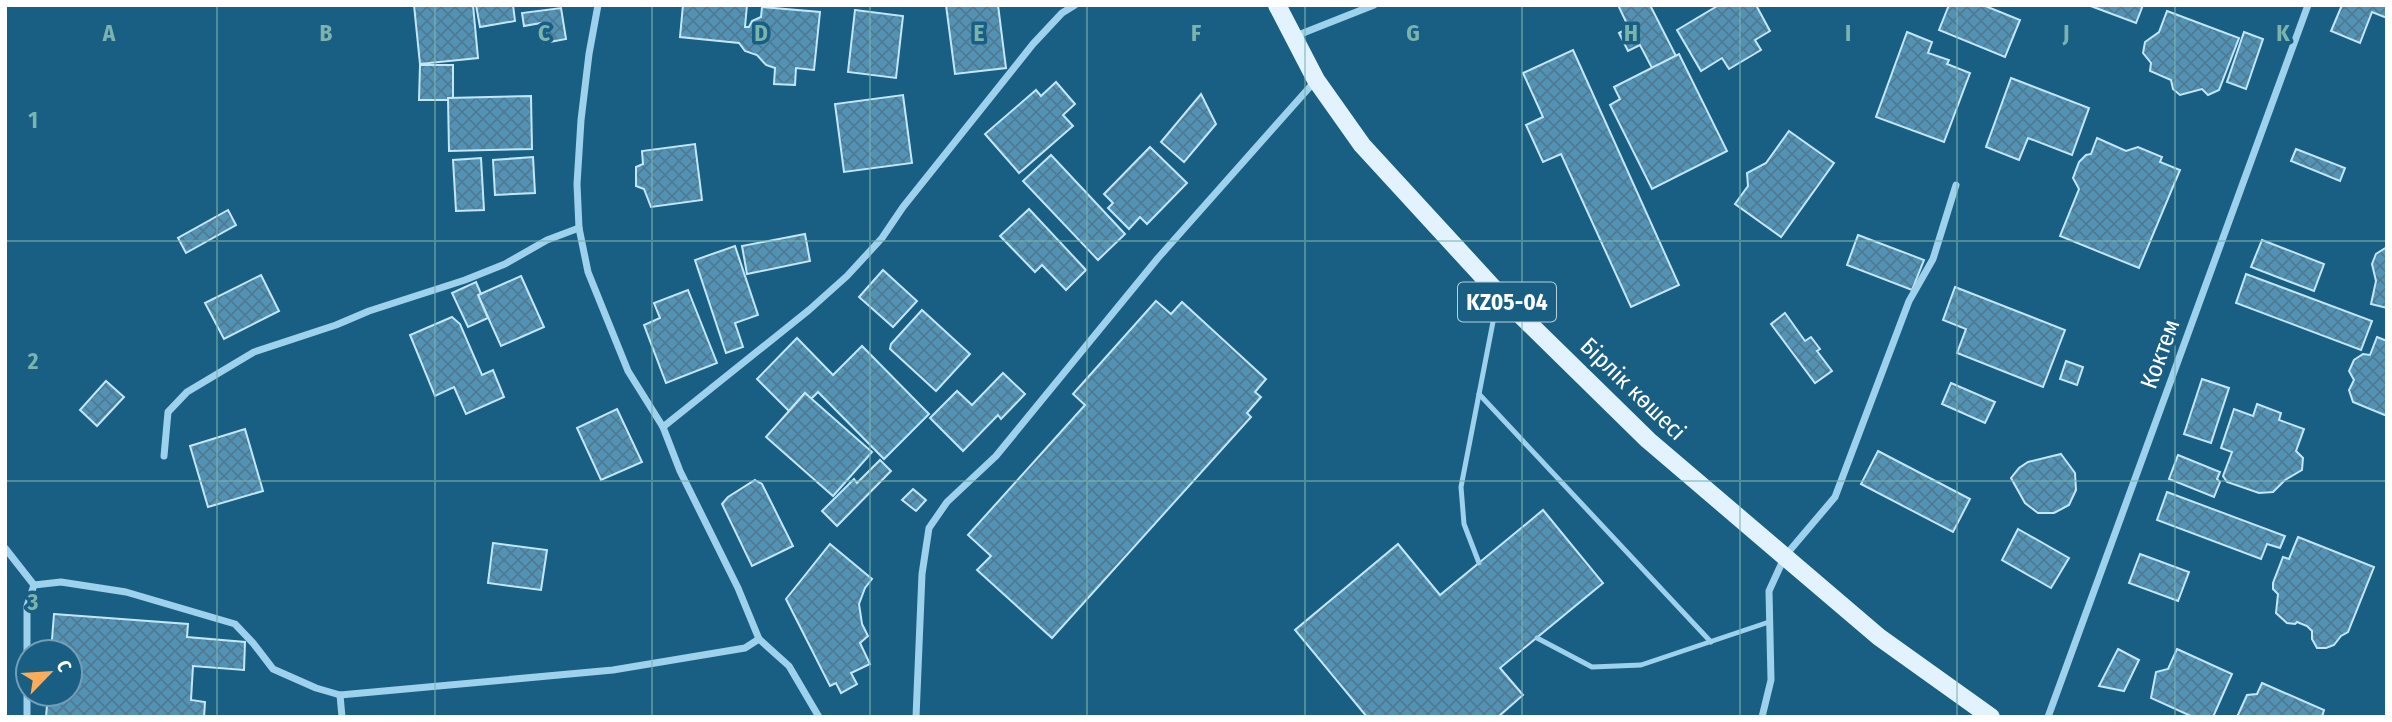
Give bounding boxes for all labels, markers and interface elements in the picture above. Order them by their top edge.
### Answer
text: A [102,19,116,47]
text: B [320,19,333,47]
text: C [538,19,550,47]
text: D [754,19,768,47]
text: E [974,19,985,47]
text: F [1191,19,1201,47]
text: G [1406,19,1420,47]
text: H [1624,19,1638,47]
text: I [1845,19,1851,47]
text: J [2062,19,2069,47]
text: K [2276,19,2290,47]
text: 1 [28,106,38,134]
road number: KZ05-04 [1458,282,1556,322]
street label: Коктем [2135,315,2185,393]
street label: Бірлік көшесі [1575,332,1691,446]
text: 2 [27,347,39,375]
text: 3 [27,588,39,616]
north arrow [14,638,84,708]
text: С [51,657,76,675]

